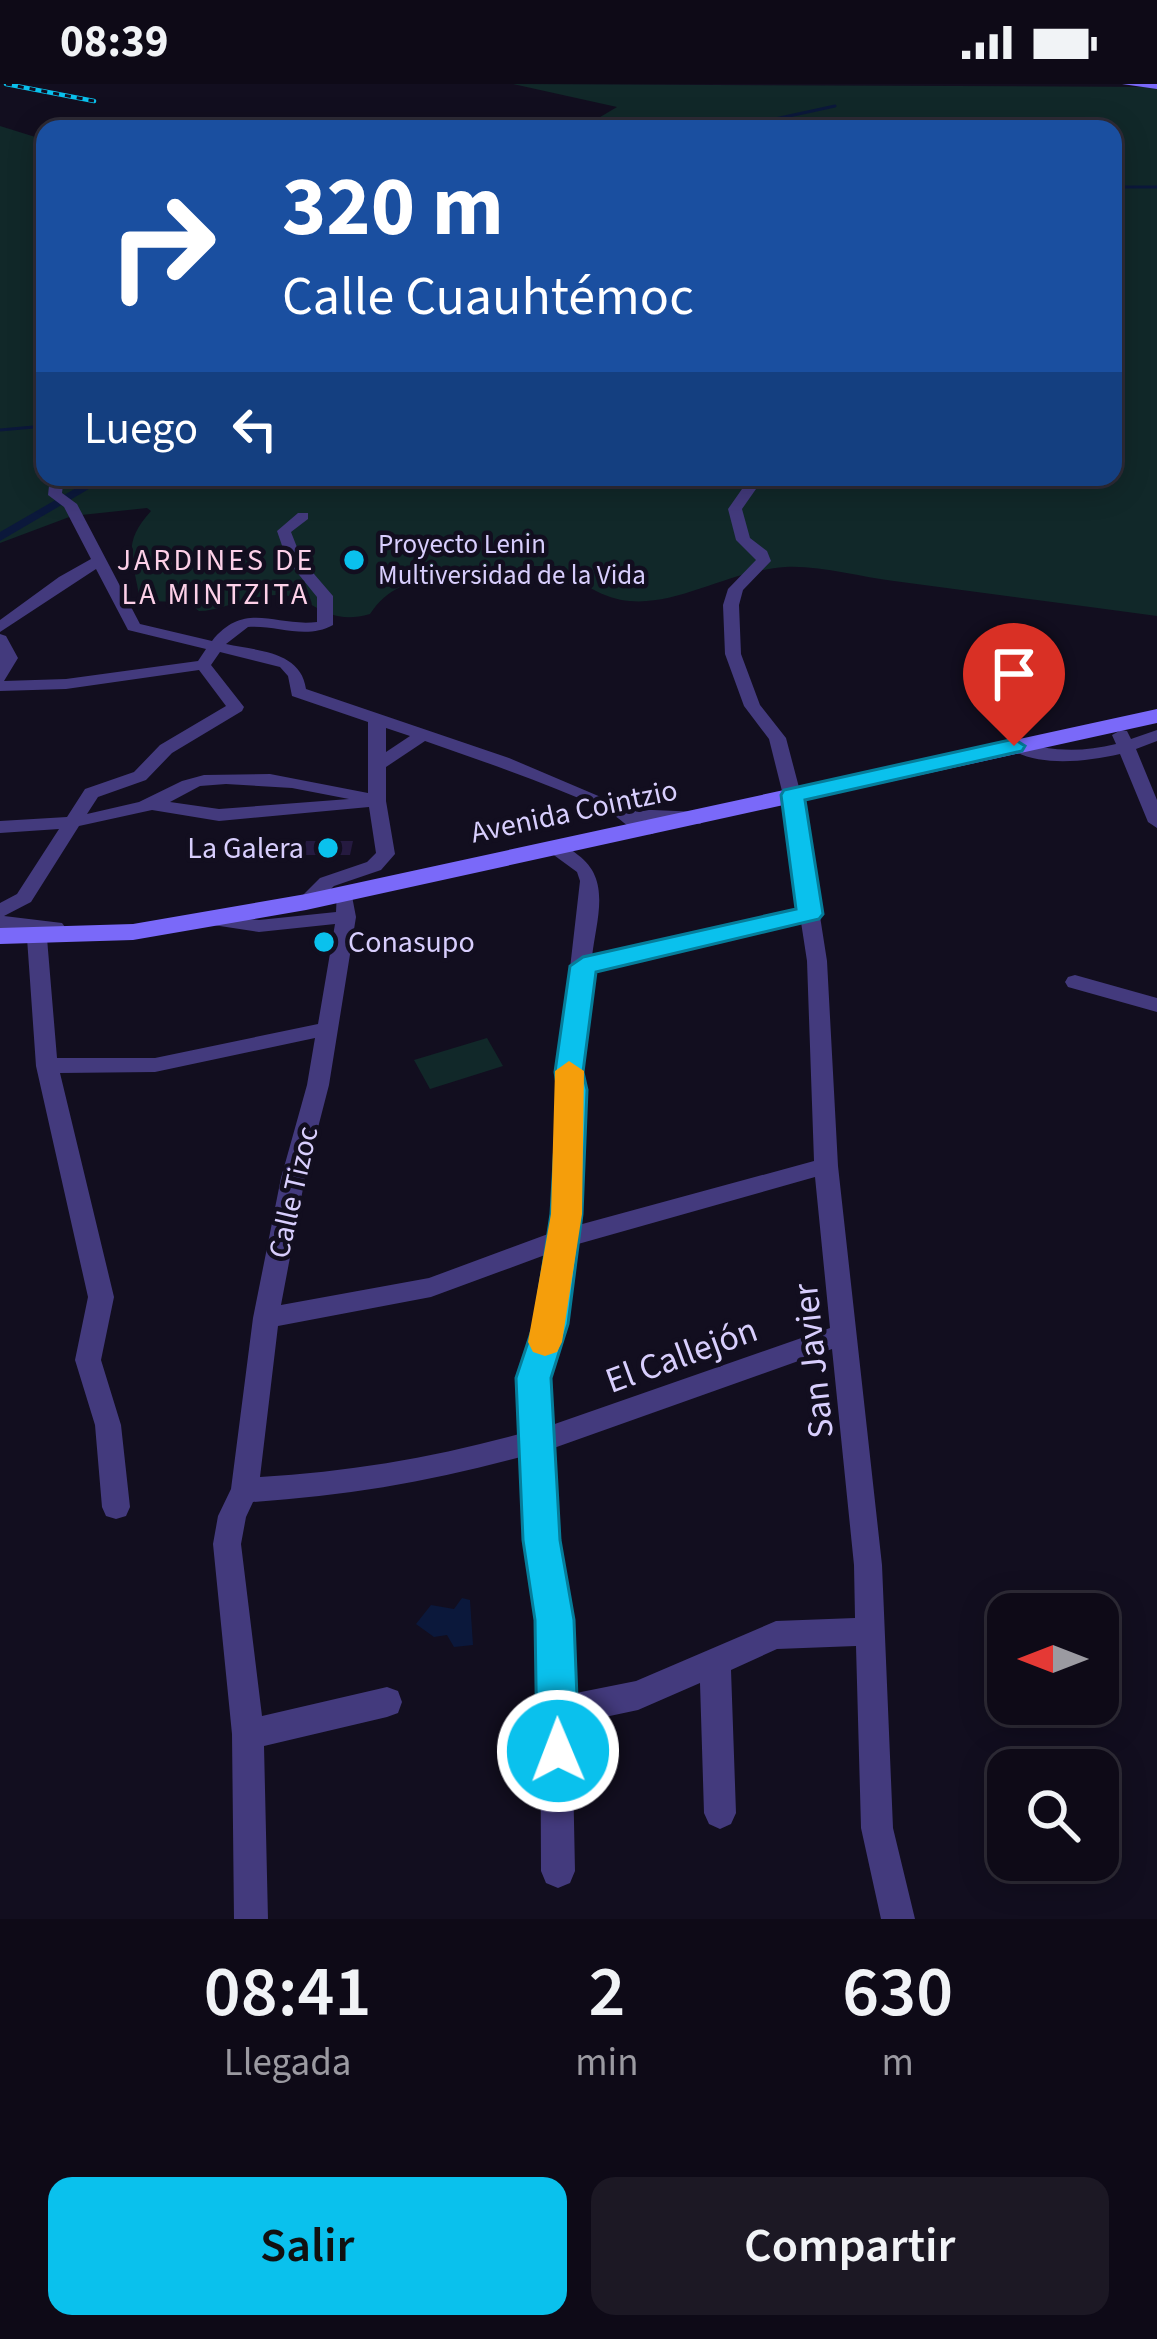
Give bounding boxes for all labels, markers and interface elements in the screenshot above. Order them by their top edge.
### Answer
text: 08:39 [60,10,169,74]
text: 320 m [282,148,504,268]
icon: right [84,168,240,324]
text: Calle Cuauhtémoc [282,259,694,336]
icon: left [222,396,288,462]
text: Luego [84,397,198,461]
place label: Proyecto Lenin Multiversidad de la Vida [378,525,646,595]
district label: JARDINES DE LA MINTZITA [117,539,315,616]
marker: Proyecto Lenin Multiversidad de la Vida [341,547,367,573]
pin [963,623,1065,746]
icon: arrive [981,641,1047,707]
street label: Avenida Cointzio [467,769,681,854]
place label: La Galera [187,827,304,870]
marker: La Galera [315,835,341,861]
place label: Conasupo [348,921,475,964]
marker: Conasupo [311,929,337,955]
street label: Calle Tizoc [257,1122,330,1262]
street label: San Javier [780,1280,847,1441]
street label: El Callejón [598,1304,765,1406]
north arrow [987,1593,1119,1725]
map controls [987,1593,1119,1881]
position arrow [495,1688,621,1814]
button: search [987,1749,1119,1881]
text: 08:41 [204,1941,371,2044]
text: 2 [588,1941,625,2044]
text: 630 [842,1941,953,2044]
text: Llegada [224,2035,352,2091]
text: min [575,2035,639,2091]
text: m [882,2035,914,2091]
button: Salir [48,2177,567,2315]
button: Compartir [591,2177,1109,2315]

